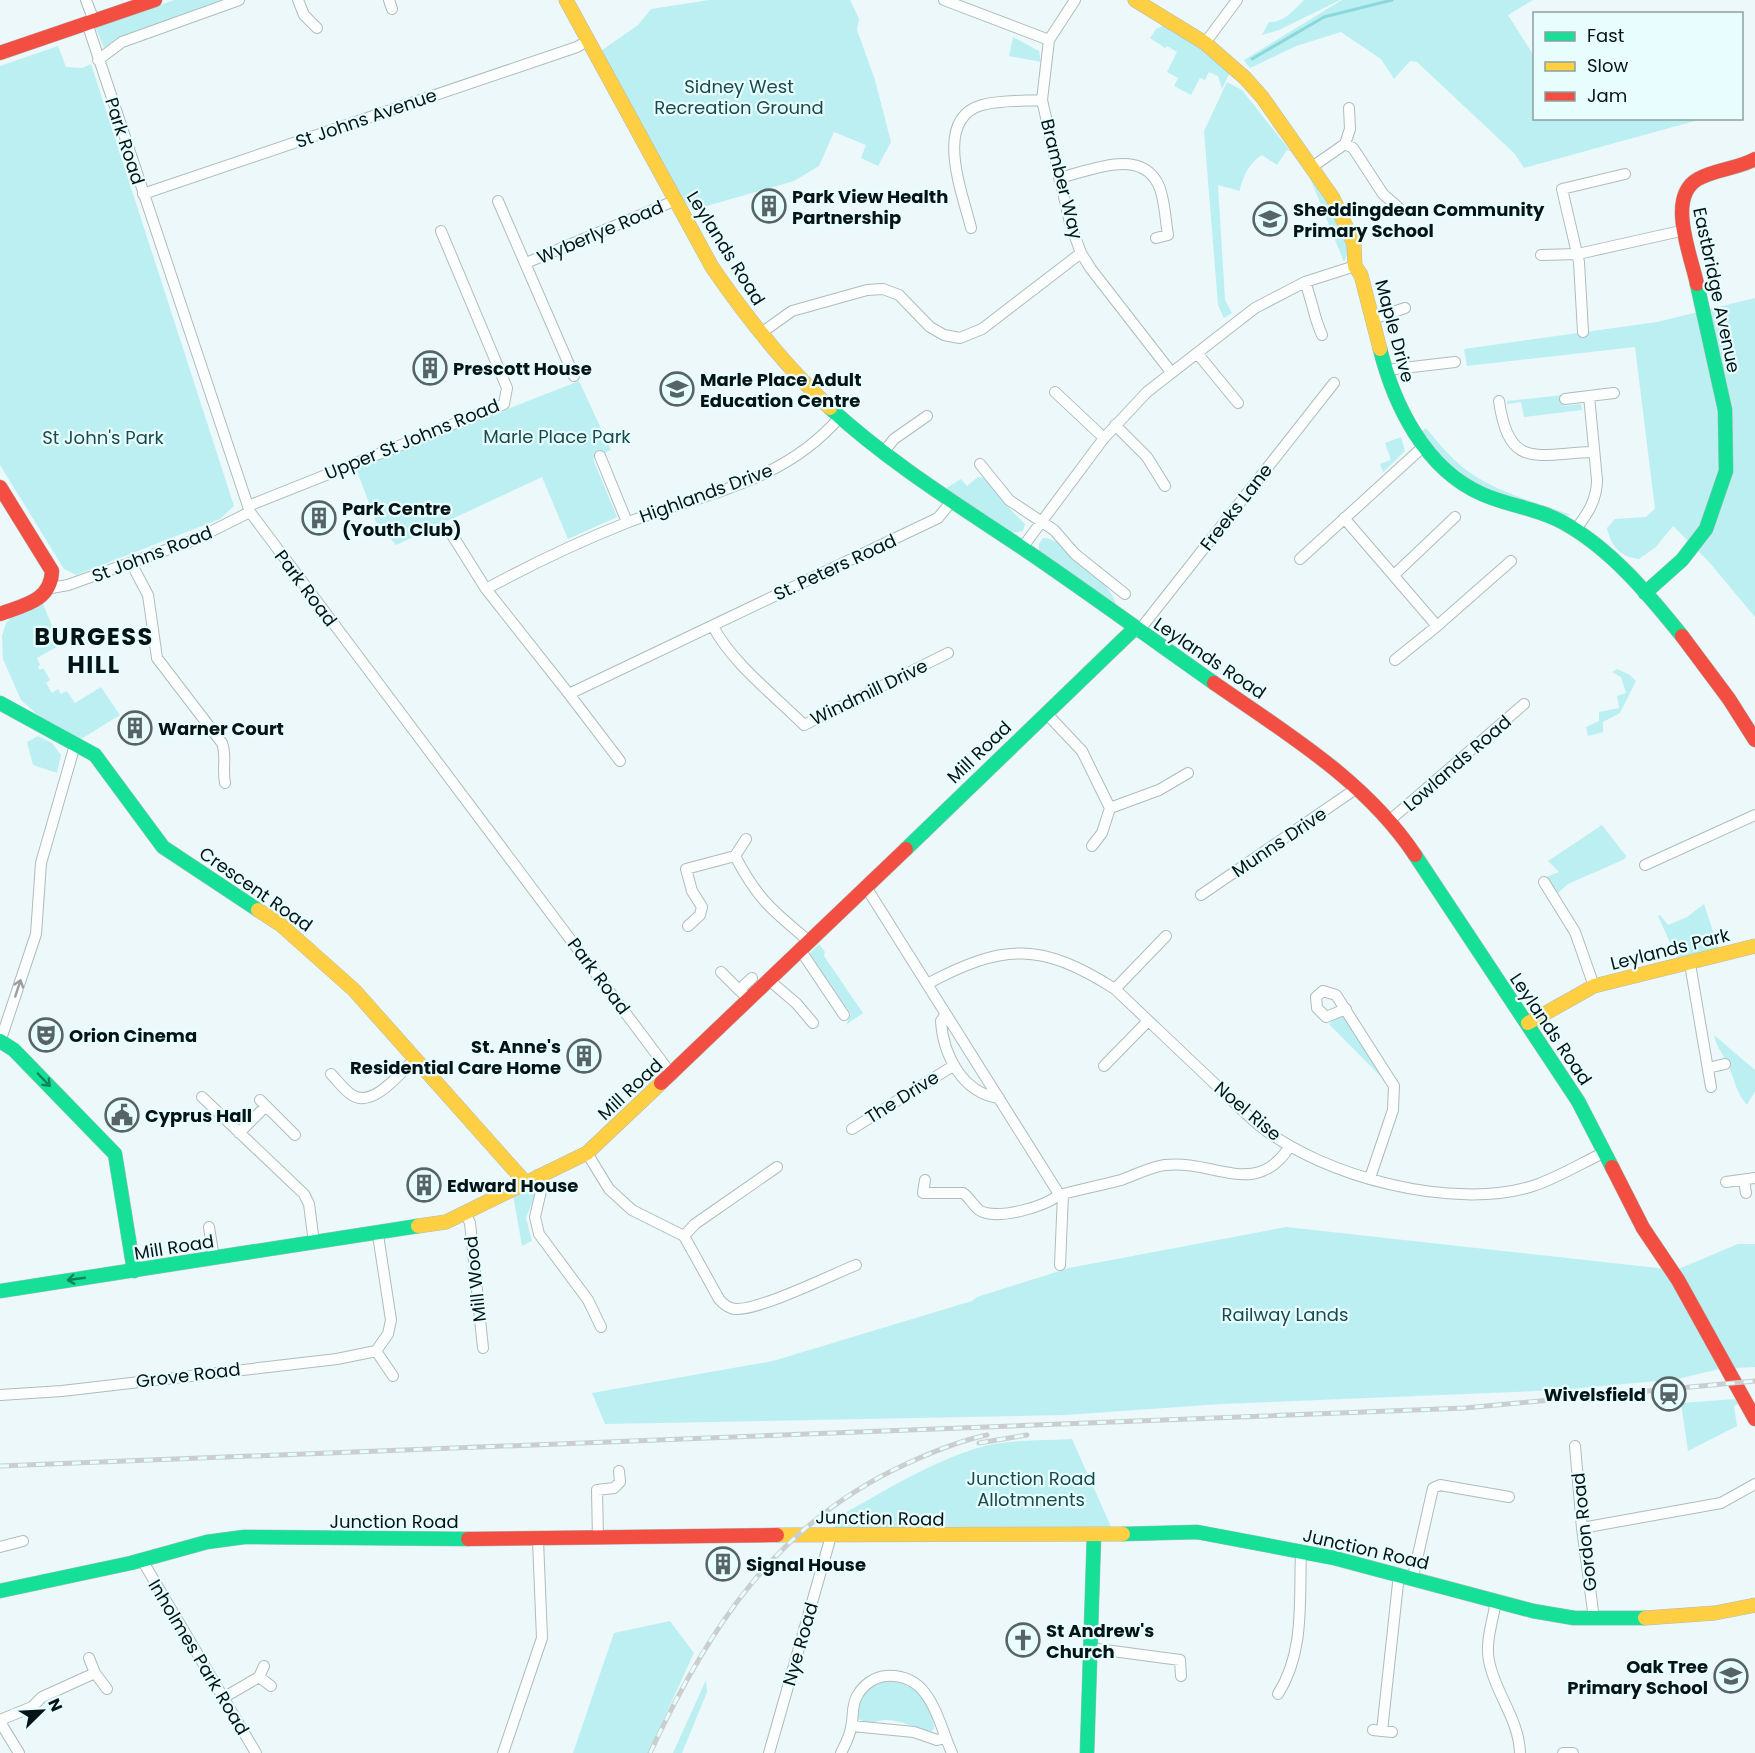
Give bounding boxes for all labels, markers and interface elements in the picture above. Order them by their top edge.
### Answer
legend [1533,12,1743,120]
text: Fast [1587,23,1624,48]
text: Slow [1587,53,1629,78]
park label: Sidney West Recreation Ground [654,74,824,120]
street label: St Johns Avenue [292,82,440,154]
text: Jam [1587,83,1627,108]
street label: Park Road [99,94,151,188]
street label: Bramber Way [1035,116,1089,242]
place label: Park View Health Partnership [792,184,948,230]
street label: Leylands Road [681,186,771,310]
building icon: Park View Health Partnership [751,188,787,224]
street label: Wyberlye Road [533,194,667,270]
place label: Sheddingdean Community Primary School [1293,197,1545,243]
school or university icon: Sheddingdean Community Primary School [1252,201,1288,237]
street label: Eastbridge Avenue [1687,205,1747,375]
street label: Maple Drive [1369,277,1421,385]
building icon: Prescott House [412,350,448,386]
place label: Prescott House [453,356,592,381]
place label: Marle Place Adult Education Centre [700,367,861,413]
school or university icon: Marle Place Adult Education Centre [659,371,695,407]
street label: Upper St Johns Road [321,393,503,485]
park label: Marle Place Park [483,424,631,449]
park label: St John's Park [42,425,165,450]
street label: Highlands Drive [636,457,776,529]
street label: Freeks Lane [1194,458,1278,556]
place label: Park Centre (Youth Club) [342,496,461,542]
building icon: Park Centre (Youth Club) [301,500,337,536]
street label: St Johns Road [88,520,216,588]
street label: St. Peters Road [770,528,900,606]
street label: Park Road [269,544,343,632]
street label: Leylands Road [1149,611,1271,705]
district label: BURGESS HILL [34,620,154,681]
street label: Windmill Drive [806,653,932,731]
street label: Lowlands Road [1398,709,1516,817]
building icon: Warner Court [117,710,153,746]
street label: Mill Road [941,715,1017,789]
place label: Warner Court [158,716,284,741]
street label: Munns Drive [1227,801,1331,883]
street label: Crescent Road [194,841,318,937]
street label: Leylands Park [1608,922,1733,976]
street label: Park Road [562,932,636,1020]
street label: Leylands Road [1504,968,1598,1090]
one-way arrow [13,979,24,998]
theatre icon: Orion Cinema [28,1017,64,1053]
place label: Orion Cinema [69,1023,197,1048]
place label: St. Anne's Residential Care Home [350,1034,561,1080]
building icon: St. Anne's Residential Care Home [566,1038,602,1074]
street label: Mill Road [592,1052,668,1126]
street label: The Drive [860,1065,944,1129]
one-way arrow [36,1073,51,1088]
street label: Noel Rise [1209,1076,1287,1146]
public building icon: Cyprus Hall [104,1097,140,1133]
place label: Cyprus Hall [145,1103,252,1128]
building icon: Edward House [406,1167,442,1203]
place label: Edward House [447,1173,578,1198]
street label: Mill Road [132,1228,216,1266]
street label: Mill Wood [458,1235,492,1323]
one-way arrow [67,1274,87,1285]
park label: Railway Lands [1222,1302,1348,1327]
street label: Grove Road [134,1356,242,1394]
station icon: Wivelsfield [1651,1376,1687,1412]
place label: Wivelsfield [1544,1382,1646,1407]
park label: Junction Road Allotmnents [966,1466,1096,1512]
street label: Gordon Road [1565,1471,1603,1593]
street label: Junction Road [815,1504,945,1532]
street label: Junction Road [329,1509,459,1534]
street label: Junction Road [1300,1522,1432,1576]
building icon: Signal House [705,1546,741,1582]
place label: Signal House [746,1552,866,1577]
street label: Inholmes Park Road [143,1574,255,1740]
street label: Nye Road [776,1599,824,1689]
place label: St Andrew's Church [1046,1618,1154,1664]
church icon: St Andrew's Church [1005,1622,1041,1658]
place label: Oak Tree Primary School [1567,1654,1708,1700]
school or university icon: Oak Tree Primary School [1713,1658,1749,1694]
north arrow [12,1681,72,1741]
text: N [42,1695,68,1715]

